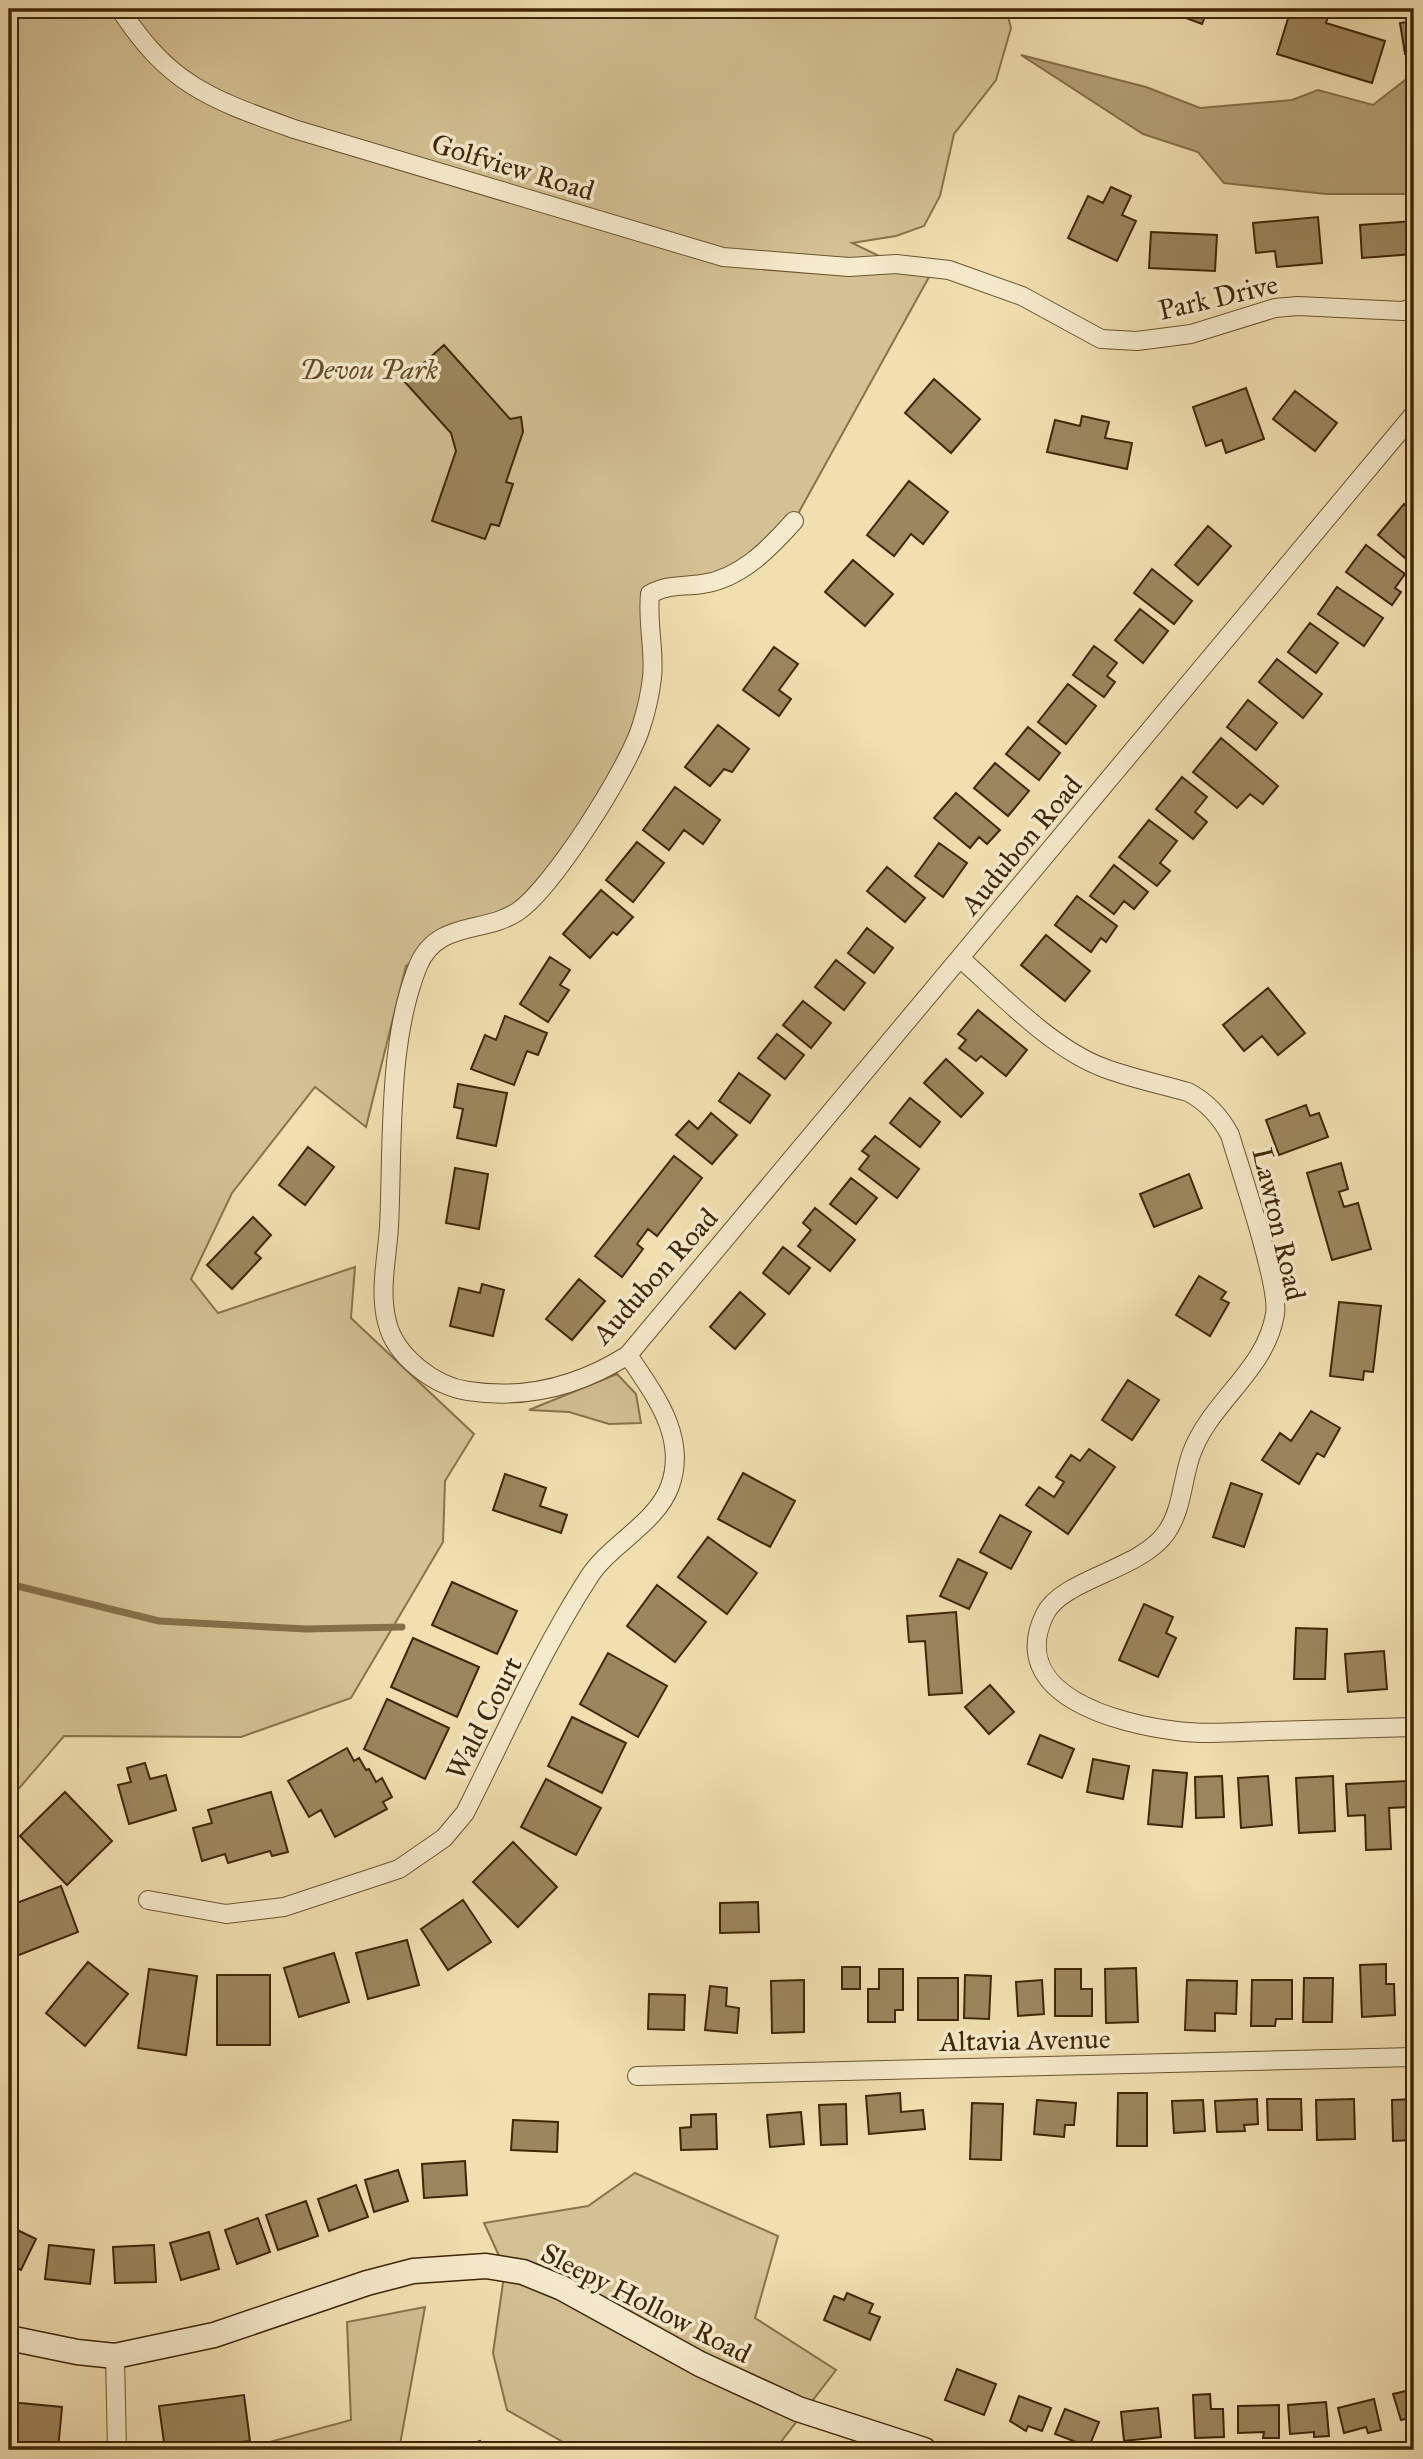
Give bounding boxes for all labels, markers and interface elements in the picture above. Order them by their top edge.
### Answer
street label: Golfview Road [427,126,599,208]
street label: Park Drive [1155,266,1281,328]
park label: Devou Park [300,352,439,387]
street label: Audubon Road [952,768,1089,923]
street label: Lawton Road [1244,1144,1314,1304]
street label: Audubon Road [584,1201,725,1352]
street label: Wald Court [438,1651,530,1785]
street label: Altavia Avenue [938,2021,1111,2059]
street label: Sleepy Hollow Road [535,2235,757,2371]

